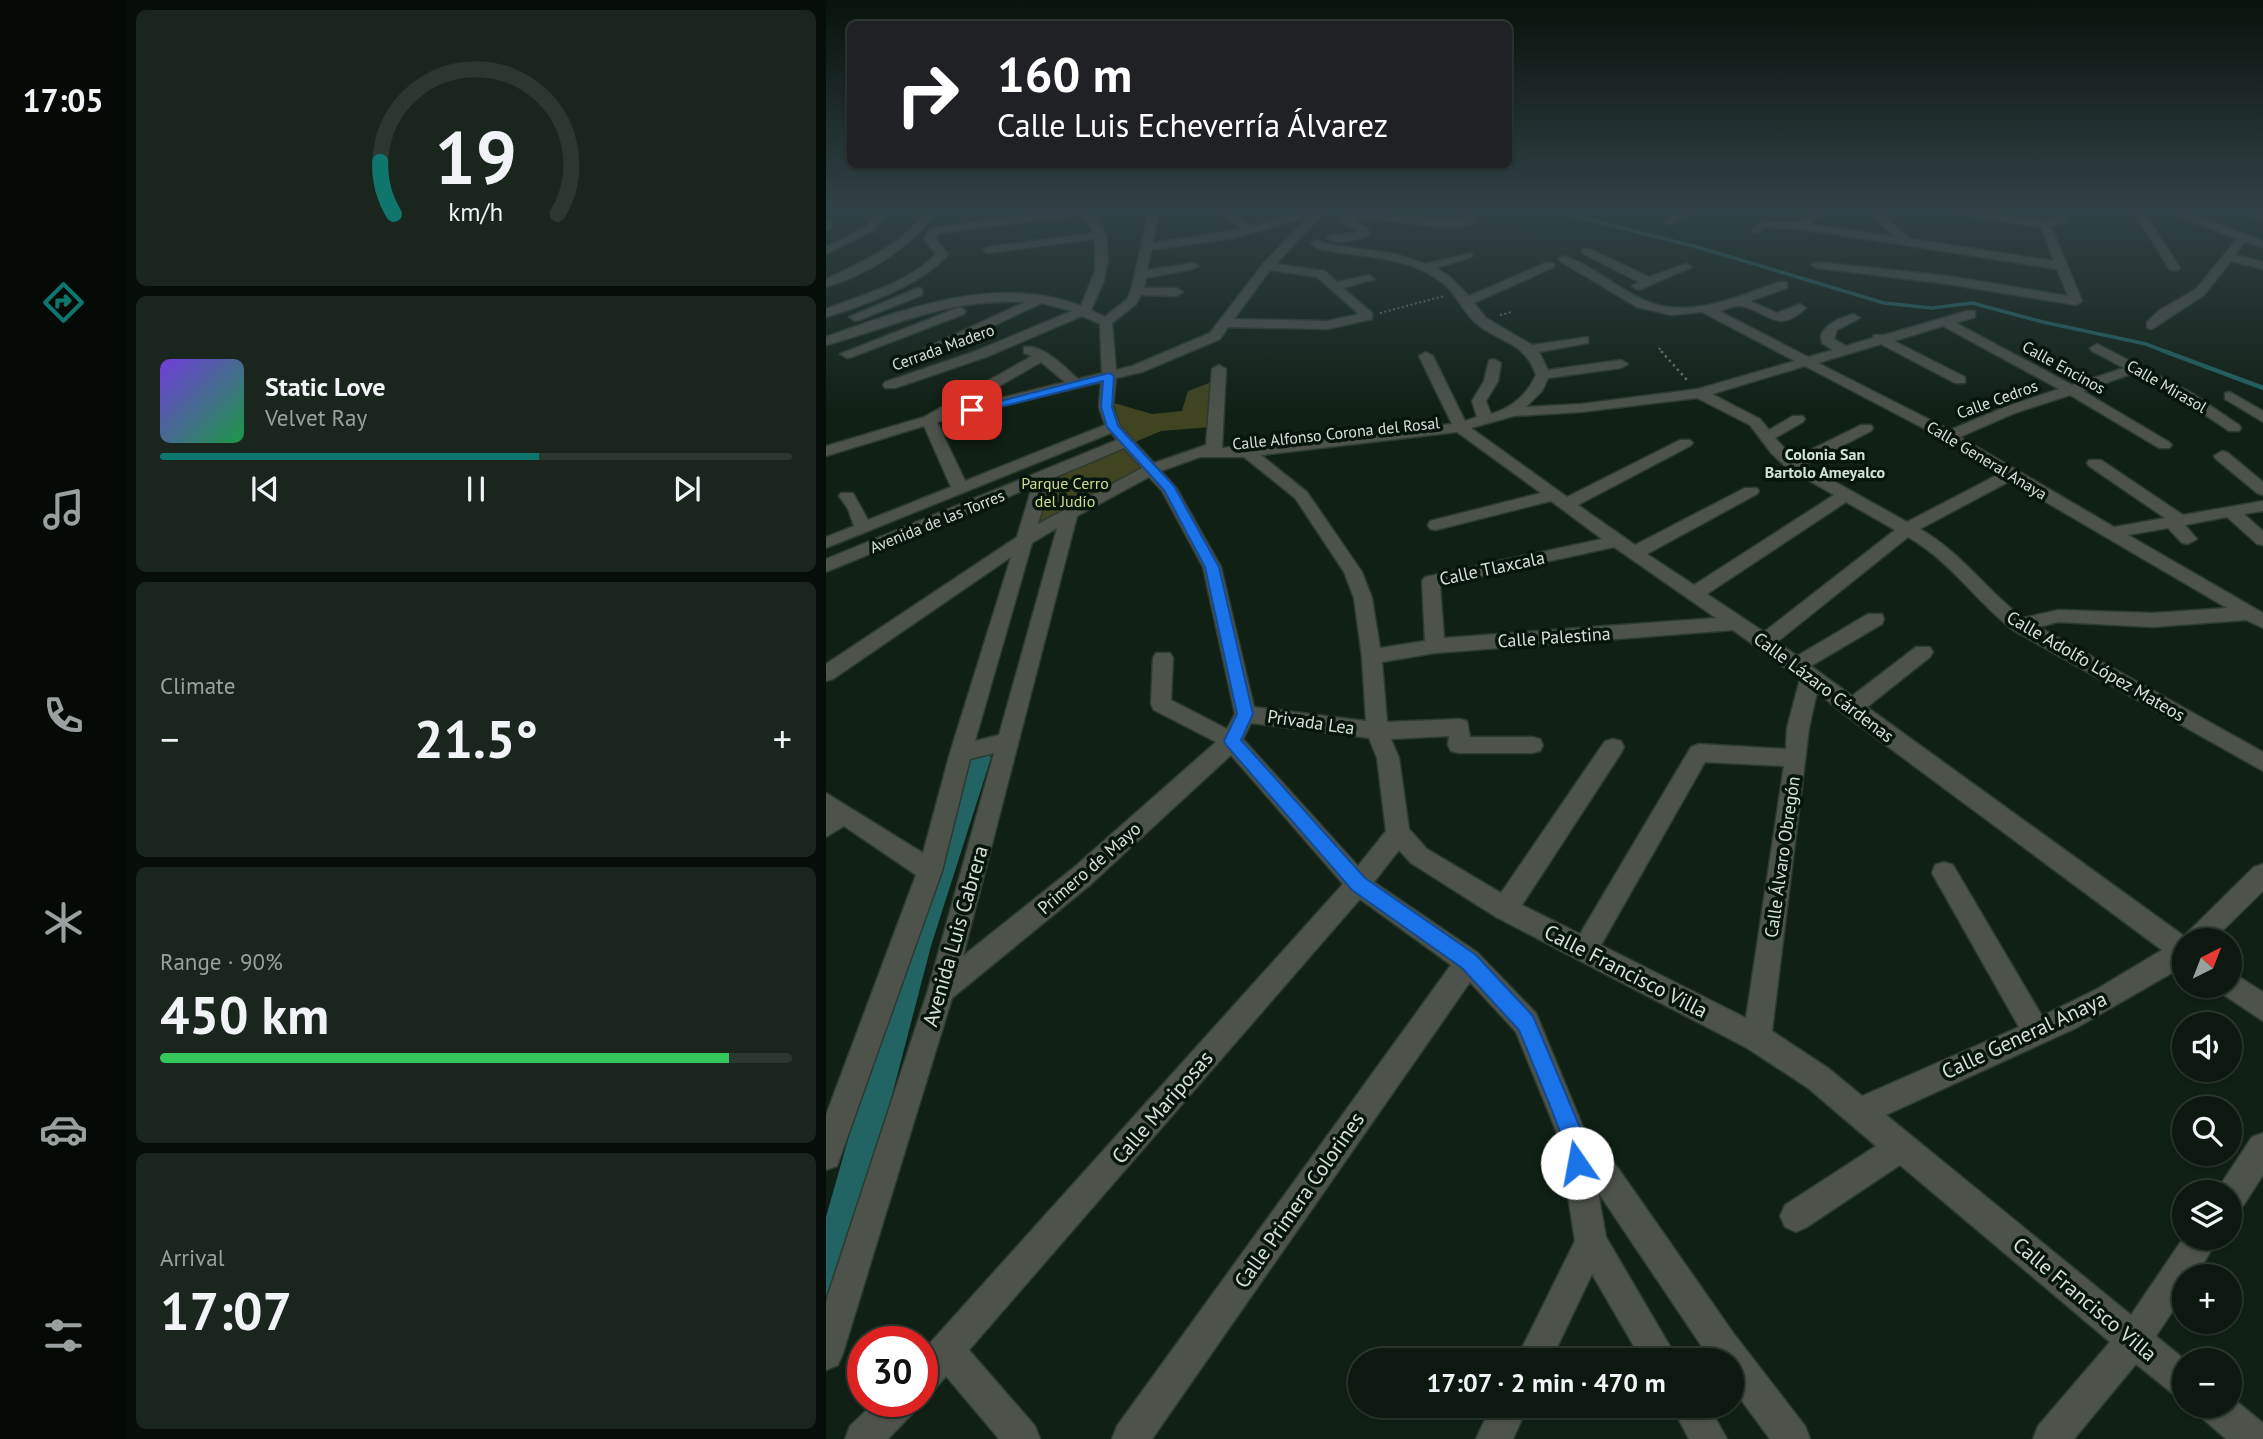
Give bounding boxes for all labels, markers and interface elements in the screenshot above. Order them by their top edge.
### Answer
text: 160 m [997,42,1132,106]
icon: right [882,49,973,140]
text: 17:05 [22,79,104,121]
text: Calle Luis Echeverría Álvarez [997,104,1388,146]
text: 19 [435,110,517,204]
text: km/h [449,196,503,228]
icon: directions [39,278,88,327]
street label: Cerrada Madero [889,319,997,375]
street label: Calle Encinos [2019,336,2109,398]
street label: Calle Mirasol [2124,355,2211,417]
text: Static Love [265,370,386,403]
street label: Calle Cedros [1954,375,2040,423]
pin [942,380,1002,440]
icon: arrive [953,391,991,429]
text: Velvet Ray [265,403,367,432]
street label: Calle Alfonso Corona del Rosal [1231,412,1441,454]
street label: Calle General Anaya [1923,416,2051,504]
district label: Colonia San Bartolo Ameyalco [1765,444,1886,482]
icon: previous [246,470,284,508]
icon: pause [457,470,495,508]
icon: next [668,470,706,508]
park label: Parque Cerro del Judío [1021,473,1109,511]
icon: music [39,485,88,534]
street label: Avenida de las Torres [867,485,1008,557]
street label: Calle Tlaxcala [1437,546,1547,590]
street label: Calle Adolfo López Mateos [2003,606,2189,726]
street label: Calle Palestina [1497,622,1611,652]
street label: Calle Lázaro Cárdenas [1749,627,1899,747]
text: Climate [160,671,235,700]
icon: phone [39,691,88,740]
text: 21.5° [414,705,538,772]
street label: Privada Lea [1266,705,1356,739]
text: − [160,714,179,763]
text: + [773,714,792,763]
street label: Calle Álvaro Obregón [1759,775,1805,939]
street label: Primero de Mayo [1033,817,1145,919]
street label: Avenida Luis Cabrera [916,842,994,1030]
icon: climate [39,898,88,947]
street label: Calle Francisco Villa [1540,918,1712,1024]
north arrow [2172,928,2242,998]
map controls [2172,928,2242,1418]
text: Range · 90% [160,947,283,976]
text: 450 km [160,981,329,1048]
street label: Calle General Anaya [1937,985,2111,1085]
button: sound [2172,1012,2242,1082]
street label: Calle Mariposas [1106,1045,1218,1169]
button: search [2172,1096,2242,1166]
icon: car [39,1105,88,1154]
street label: Calle Primera Colorines [1228,1107,1370,1293]
position arrow [1540,1126,1614,1200]
button: layers [2172,1180,2242,1250]
street label: Calle Francisco Villa [2007,1231,2163,1367]
text: Arrival [160,1243,224,1272]
button: + [2172,1264,2242,1334]
text: 17:07 [160,1277,292,1344]
icon: filters [39,1311,88,1360]
speed limit sign: 30 [847,1326,938,1417]
button: − [2172,1348,2242,1418]
text: 17:07 · 2 min · 470 m [1426,1366,1666,1399]

